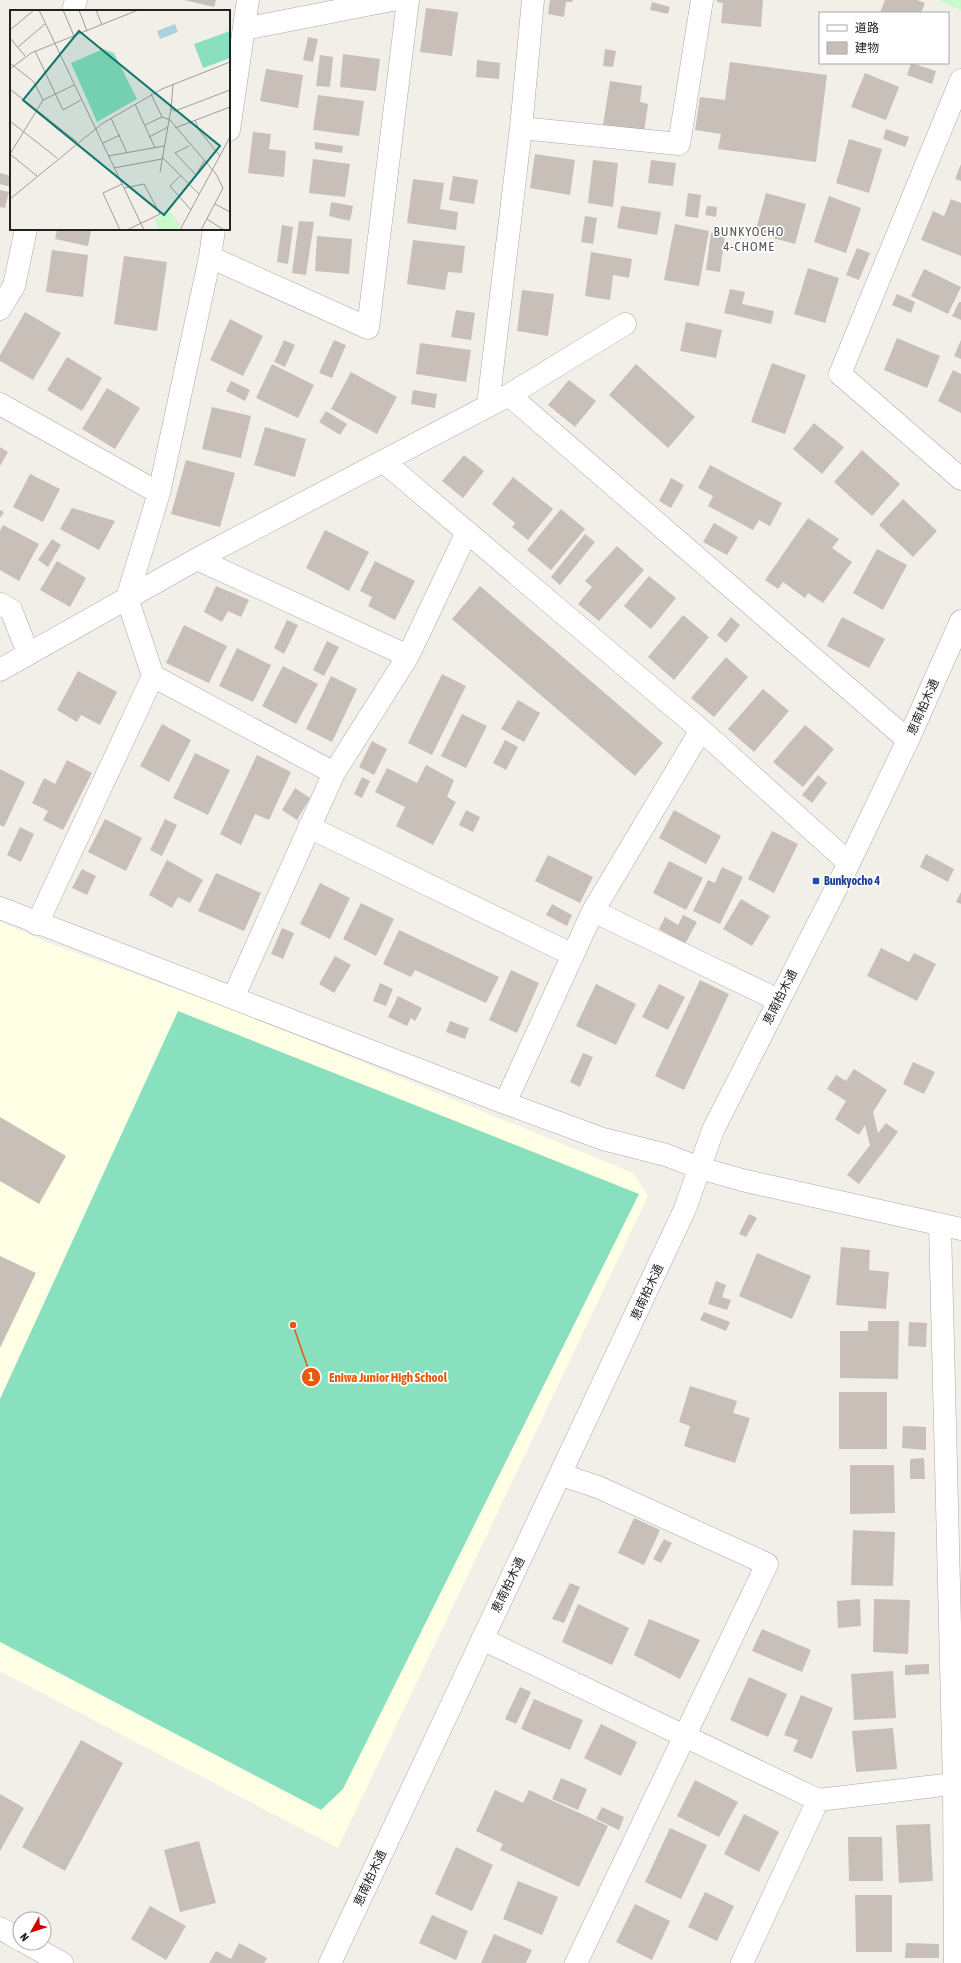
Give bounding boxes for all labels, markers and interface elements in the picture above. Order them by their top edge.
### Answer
inset map [10,10,230,230]
legend [819,12,949,64]
text: 道路 [855,21,879,35]
text: 建物 [855,41,879,55]
district label: BUNKYOCHO 4-CHOME [714,224,784,254]
street label: 恵南柏木通 [904,677,942,737]
place label: Bunkyocho 4 [824,874,881,888]
marker: Bunkyocho 4 [811,876,821,886]
street label: 恵南柏木通 [760,967,800,1027]
street label: 恵南柏木通 [628,1262,666,1322]
callout: Eniwa Junior High School [301,1365,455,1390]
text: 1 [308,1370,314,1384]
text: Eniwa Junior High School [329,1370,448,1385]
street label: 恵南柏木通 [489,1555,527,1615]
street label: 恵南柏木通 [351,1848,389,1908]
north arrow [12,1911,52,1951]
text: N [18,1931,31,1944]

